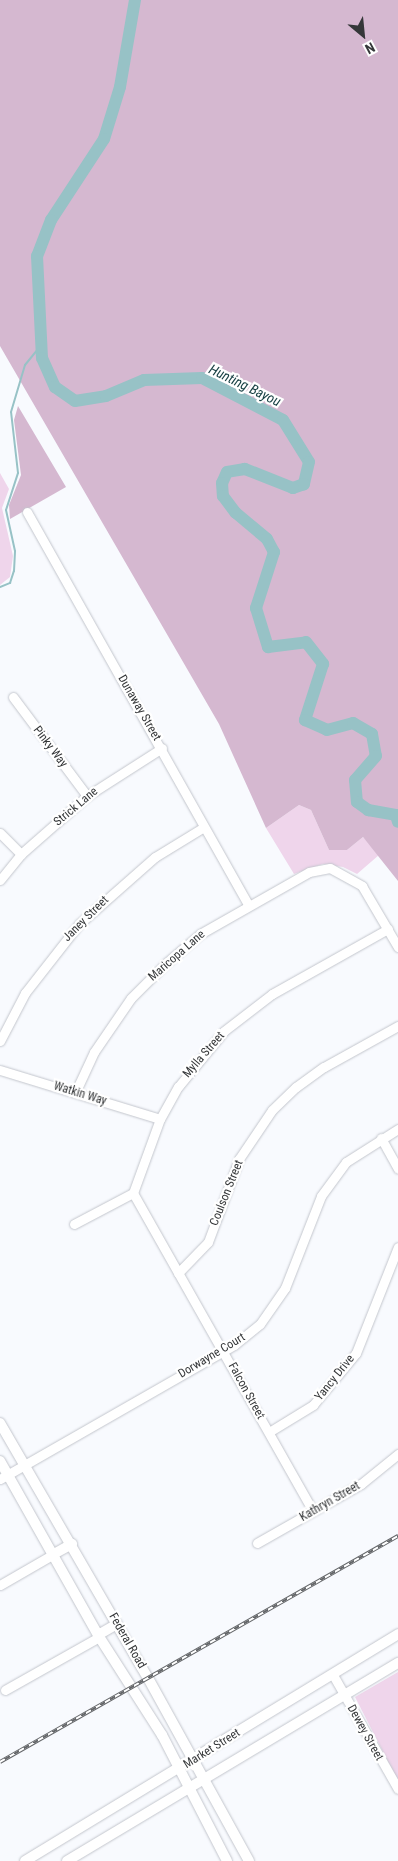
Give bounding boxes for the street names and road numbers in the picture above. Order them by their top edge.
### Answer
street label: Dunaway Street [114,673,164,743]
street label: Pinky Way [30,724,70,770]
street label: Strick Lane [51,785,101,829]
street label: Janey Street [60,893,112,945]
street label: Maricopa Lane [146,928,208,984]
street label: Mylla Street [180,1029,228,1081]
street label: Watkin Way [52,1079,108,1109]
street label: Coulson Street [207,1158,247,1228]
street label: Dorwayne Court [176,1330,248,1382]
street label: Yancy Drive [312,1352,358,1404]
street label: Falcon Street [225,1360,267,1422]
street label: Kathryn Street [297,1479,363,1525]
street label: Federal Road [105,1611,149,1671]
street label: Dewey Street [344,1703,386,1763]
street label: Market Street [181,1726,243,1772]

